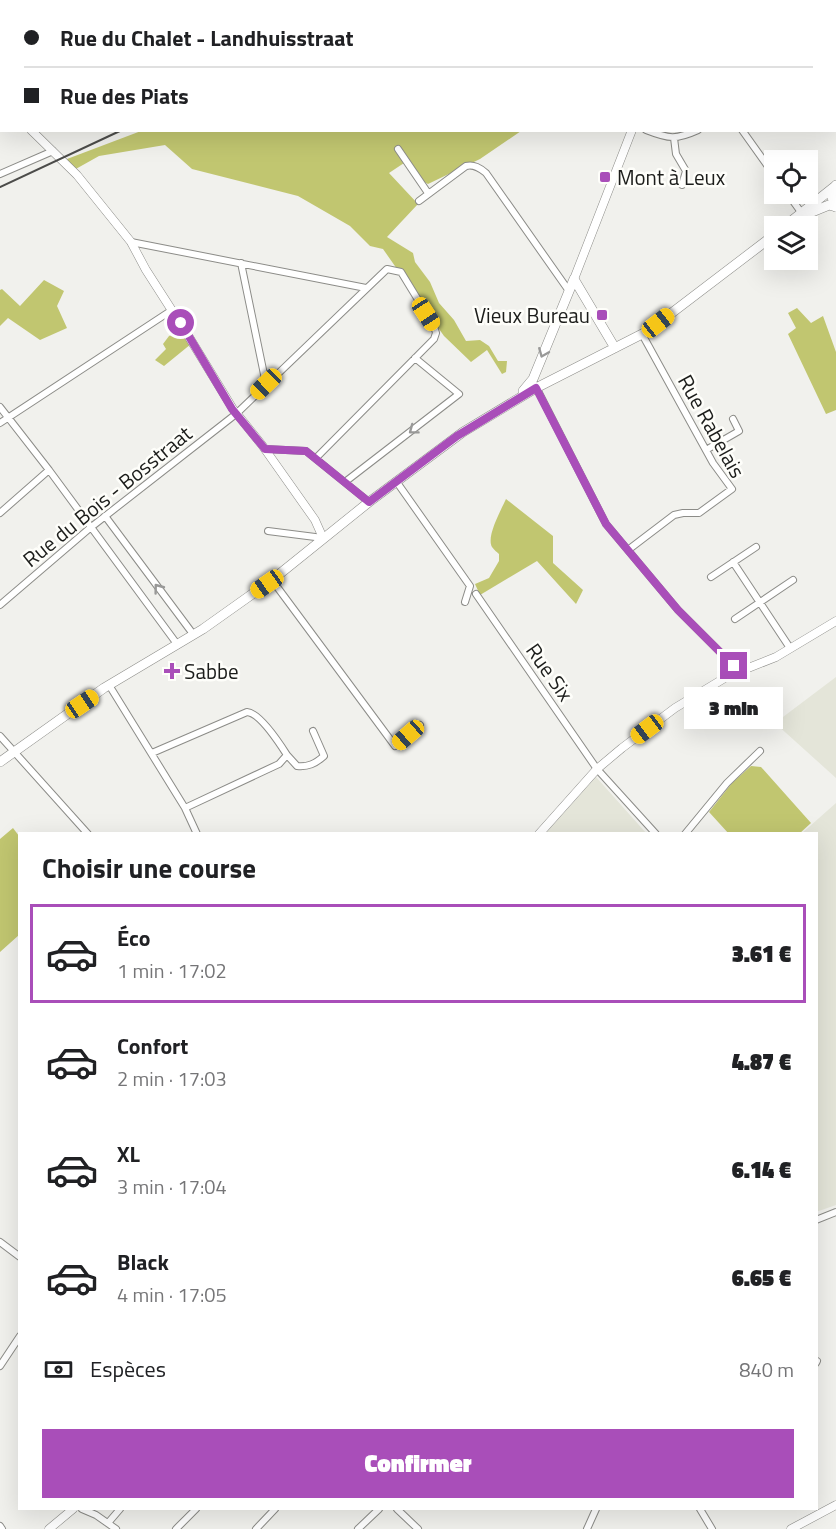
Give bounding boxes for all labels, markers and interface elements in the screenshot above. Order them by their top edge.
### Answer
text: Rue du Chalet - Landhuisstraat [60,21,353,55]
text: Rue des Piats [60,79,189,113]
map controls [764,150,818,270]
button: locate [764,150,818,204]
place label: Mont à Leux [617,161,726,193]
marker: Mont à Leux [598,170,612,184]
button: layers [764,216,818,270]
car [409,294,443,334]
place label: Vieux Bureau [474,299,590,331]
car [638,305,678,341]
marker: Vieux Bureau [595,308,609,322]
route start [167,309,194,336]
one-way arrow [538,346,550,357]
car [247,365,285,403]
street label: Rue Rabelais [670,368,754,484]
street label: Rue du Bois - Bosstraat [16,417,199,574]
one-way arrow [409,422,420,433]
car [247,566,287,602]
one-way arrow [154,583,165,594]
street label: Rue Six [518,636,582,708]
route end [720,652,747,679]
place label: Sabbe [184,655,239,687]
marker: Sabbe [165,664,179,678]
car [62,686,102,722]
callout: 3 min [684,687,783,729]
text: 3 min [709,692,758,723]
car [627,711,667,747]
car [389,716,427,754]
text: Choisir une course [42,847,256,888]
text: Éco [117,921,150,955]
icon: car [45,927,99,981]
text: 3.61 € [732,937,791,971]
text: 1 min · 17:02 [117,955,227,986]
text: Confort [117,1029,188,1063]
icon: car [45,1035,99,1089]
text: 4.87 € [732,1045,791,1079]
text: 2 min · 17:03 [117,1063,227,1094]
text: XL [117,1137,140,1171]
icon: car [45,1143,99,1197]
text: 6.14 € [732,1153,791,1187]
text: 3 min · 17:04 [117,1171,227,1202]
text: Black [117,1245,169,1279]
icon: car [45,1251,99,1305]
text: 6.65 € [732,1261,791,1295]
text: 4 min · 17:05 [117,1279,227,1310]
text: Espèces [90,1352,166,1386]
icon: cash [42,1353,75,1386]
text: 840 m [739,1354,794,1385]
button: Confirmer [42,1429,794,1498]

